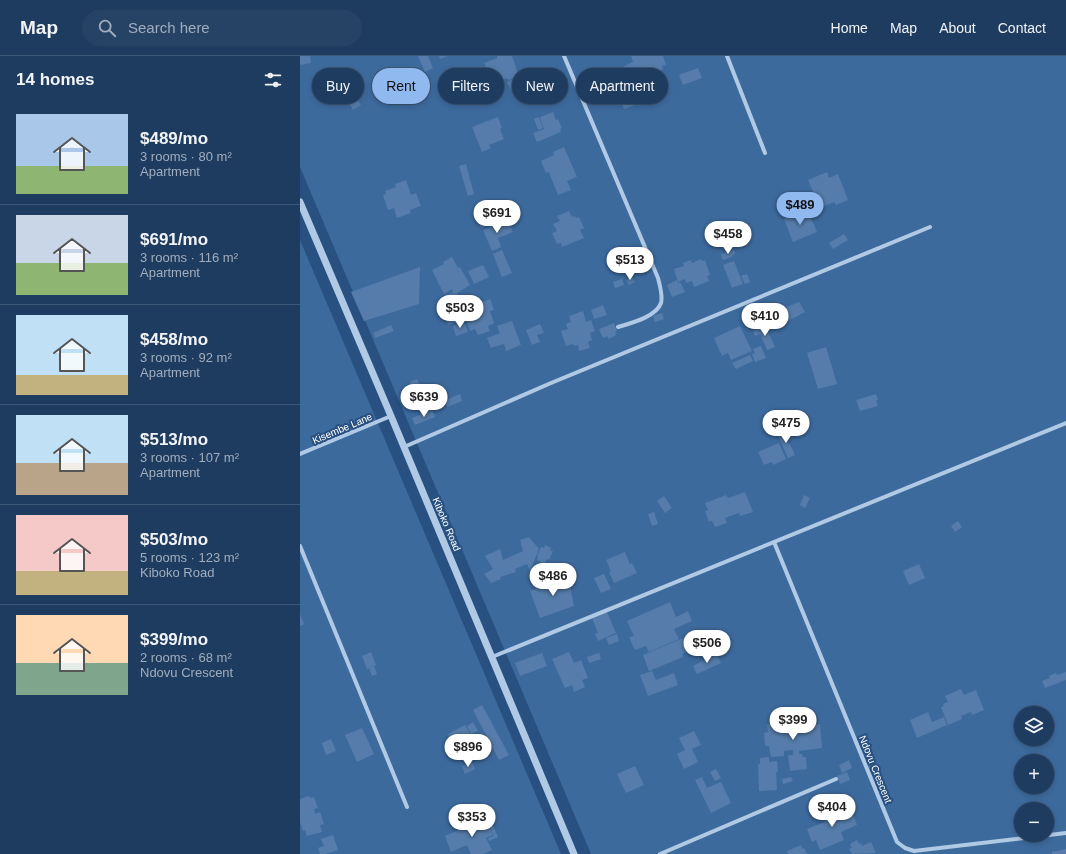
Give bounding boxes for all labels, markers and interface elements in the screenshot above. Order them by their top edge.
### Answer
search box [82,10,362,46]
text: Map [20,17,58,38]
icon: search [96,17,118,39]
text: Search here [128,19,210,36]
text: Home [831,20,868,36]
text: Map [890,20,917,36]
text: About [939,20,976,36]
text: Contact [998,20,1046,36]
chip: Buy [312,68,364,104]
chip: Rent [372,68,430,104]
chip: Filters [438,68,504,104]
chip: New [512,68,568,104]
chip: Apartment [576,68,668,104]
icon: filters [262,69,284,91]
text: 14 homes [16,70,94,89]
text: $489/mo [140,129,208,148]
icon: home [48,130,96,178]
text: 3 rooms · 80 m² [140,149,232,164]
text: Apartment [140,164,200,179]
pin: $489 [776,192,824,226]
text: $489 [786,197,814,212]
pin: $691 [473,200,521,234]
text: $691 [483,205,511,220]
pin: $458 [704,221,752,255]
text: $458 [714,226,742,241]
text: $691/mo [140,230,208,249]
icon: home [48,231,96,279]
pin: $513 [606,247,654,281]
text: 3 rooms · 116 m² [140,250,238,265]
text: $513 [616,252,644,267]
text: Apartment [140,265,200,280]
pin: $503 [436,295,484,329]
text: $503 [446,300,474,315]
pin: $410 [741,303,789,337]
text: $410 [751,308,779,323]
text: $458/mo [140,330,208,349]
icon: home [48,331,96,379]
text: 3 rooms · 92 m² [140,350,232,365]
text: Apartment [140,365,200,380]
pin: $639 [400,384,448,418]
text: $639 [410,389,438,404]
pin: $475 [762,410,810,444]
street label: Kisembe Lane [311,411,374,446]
text: $475 [772,415,800,430]
text: $513/mo [140,430,208,449]
icon: home [48,431,96,479]
text: 3 rooms · 107 m² [140,450,239,465]
text: Apartment [140,465,200,480]
street label: Kiboko Road [430,496,463,553]
text: $503/mo [140,530,208,549]
icon: home [48,531,96,579]
text: 5 rooms · 123 m² [140,550,239,565]
pin: $486 [529,563,577,597]
text: Kiboko Road [140,565,214,580]
text: $486 [539,568,567,583]
text: $399/mo [140,630,208,649]
pin: $506 [683,630,731,664]
icon: home [48,631,96,679]
text: $506 [693,635,721,650]
text: 2 rooms · 68 m² [140,650,232,665]
text: Ndovu Crescent [140,665,233,680]
map controls [1014,706,1054,842]
button: layers [1014,706,1054,746]
pin: $399 [769,707,817,741]
text: $399 [779,712,807,727]
pin: $896 [444,734,492,768]
street label: Ndovu Crescent [857,734,894,805]
text: $896 [454,739,482,754]
button: + [1014,754,1054,794]
pin: $404 [808,794,856,828]
text: $404 [818,799,846,814]
button: − [1014,802,1054,842]
pin: $353 [448,804,496,838]
text: $353 [458,809,486,824]

